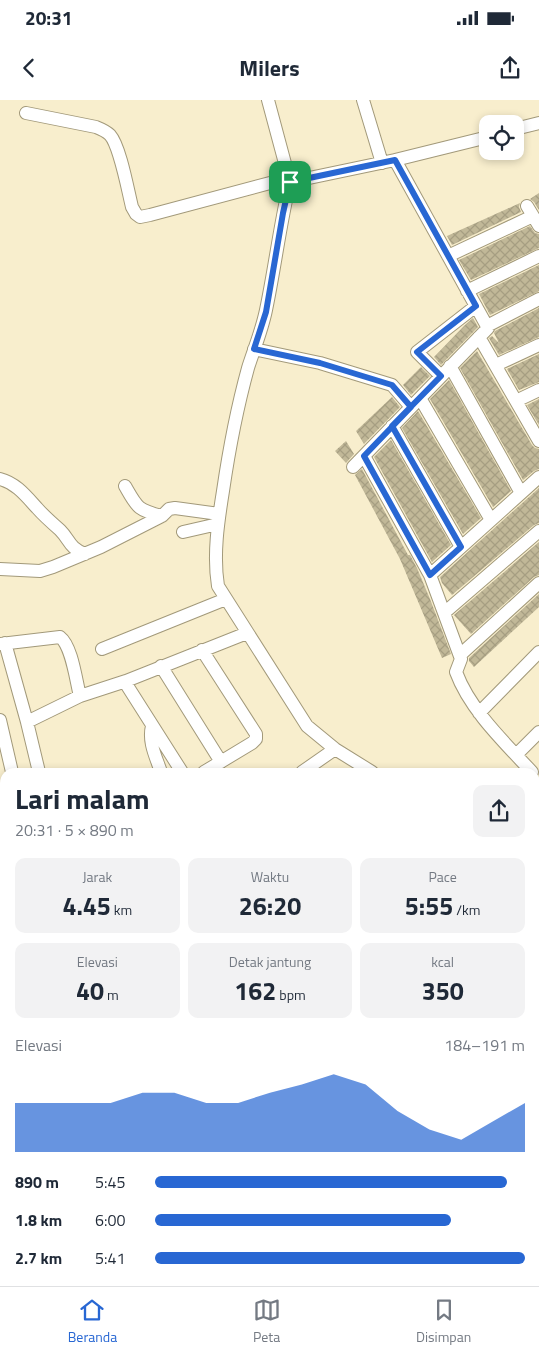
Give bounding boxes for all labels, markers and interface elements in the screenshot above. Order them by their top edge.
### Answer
text: 20:31 [25,3,72,32]
text: Milers [239,51,300,85]
icon: back [15,54,43,82]
icon: share [496,54,524,82]
map controls [479,115,524,160]
button: locate [479,115,524,160]
pin [269,161,311,203]
icon: arrive [276,168,304,196]
text: Lari malam [15,777,150,820]
button: share [473,785,525,837]
text: 20:31 · 5 × 890 m [15,818,134,842]
text: Jarak [83,866,112,887]
text: Waktu [251,866,289,887]
text: Pace [428,866,457,887]
text: 4.45 [62,887,111,925]
text: 26:20 [239,887,301,925]
text: 5:55 [405,887,453,925]
text: km [111,899,132,920]
text: /km [453,899,481,920]
text: Elevasi [77,951,118,972]
text: Detak jantung [229,951,311,972]
text: kcal [431,951,454,972]
text: 40 [76,972,104,1010]
text: 162 [234,972,276,1010]
text: 350 [422,972,464,1010]
text: m [104,984,119,1005]
text: bpm [276,984,306,1005]
text: Elevasi [15,1033,62,1057]
text: 184–191 m [444,1033,525,1057]
text: 890 m [15,1170,59,1194]
text: 5:45 [95,1170,125,1194]
text: 1.8 km [15,1208,62,1232]
text: 6:00 [95,1208,125,1232]
text: 2.7 km [15,1246,62,1270]
text: 5:41 [95,1246,125,1270]
tab: Beranda [68,1296,117,1347]
tab: Peta [253,1296,281,1347]
tab: Disimpan [416,1296,471,1347]

